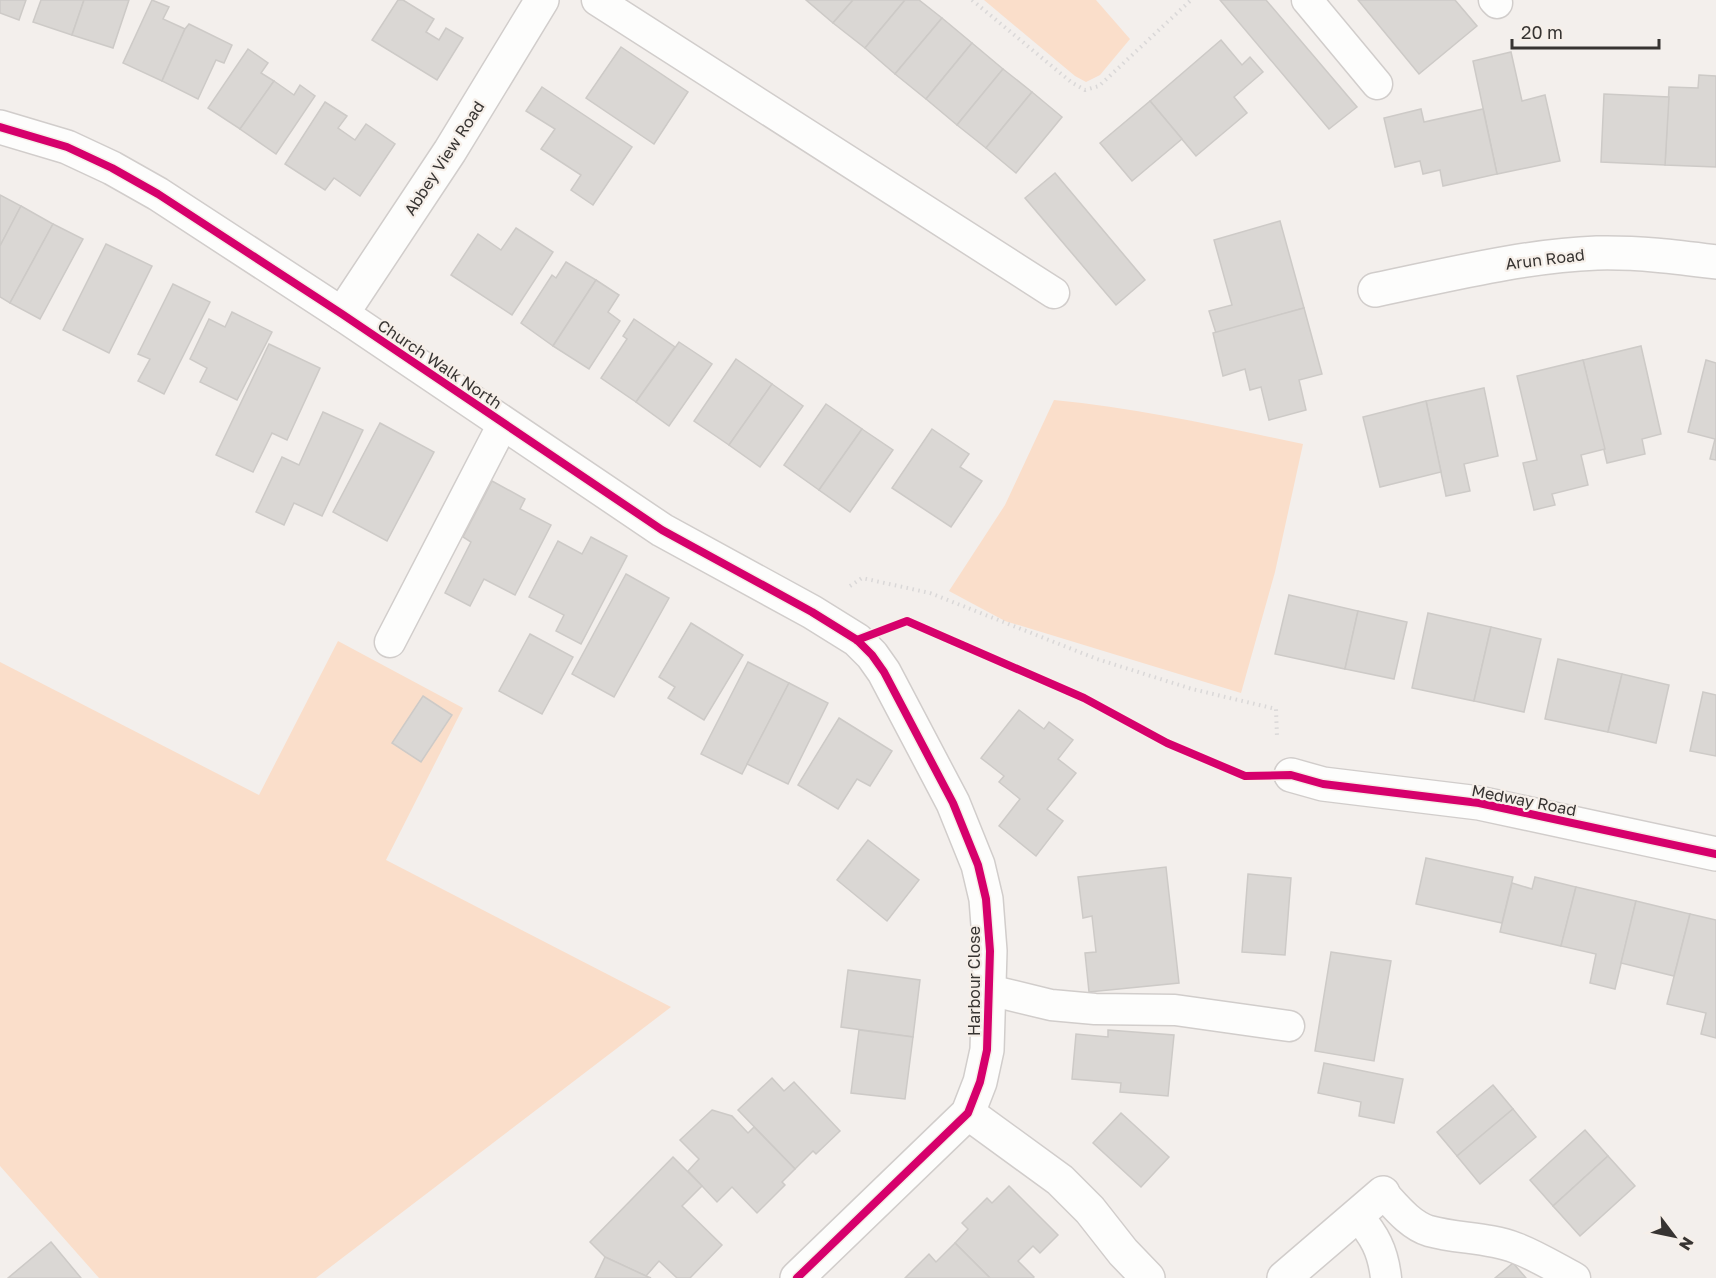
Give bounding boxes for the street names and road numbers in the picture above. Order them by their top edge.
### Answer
street label: Abbey View Road [400,97,488,219]
street label: Arun Road [1504,244,1586,274]
street label: Church Walk North [374,315,506,413]
street label: Medway Road [1470,780,1578,820]
street label: Harbour Close [964,926,984,1036]

